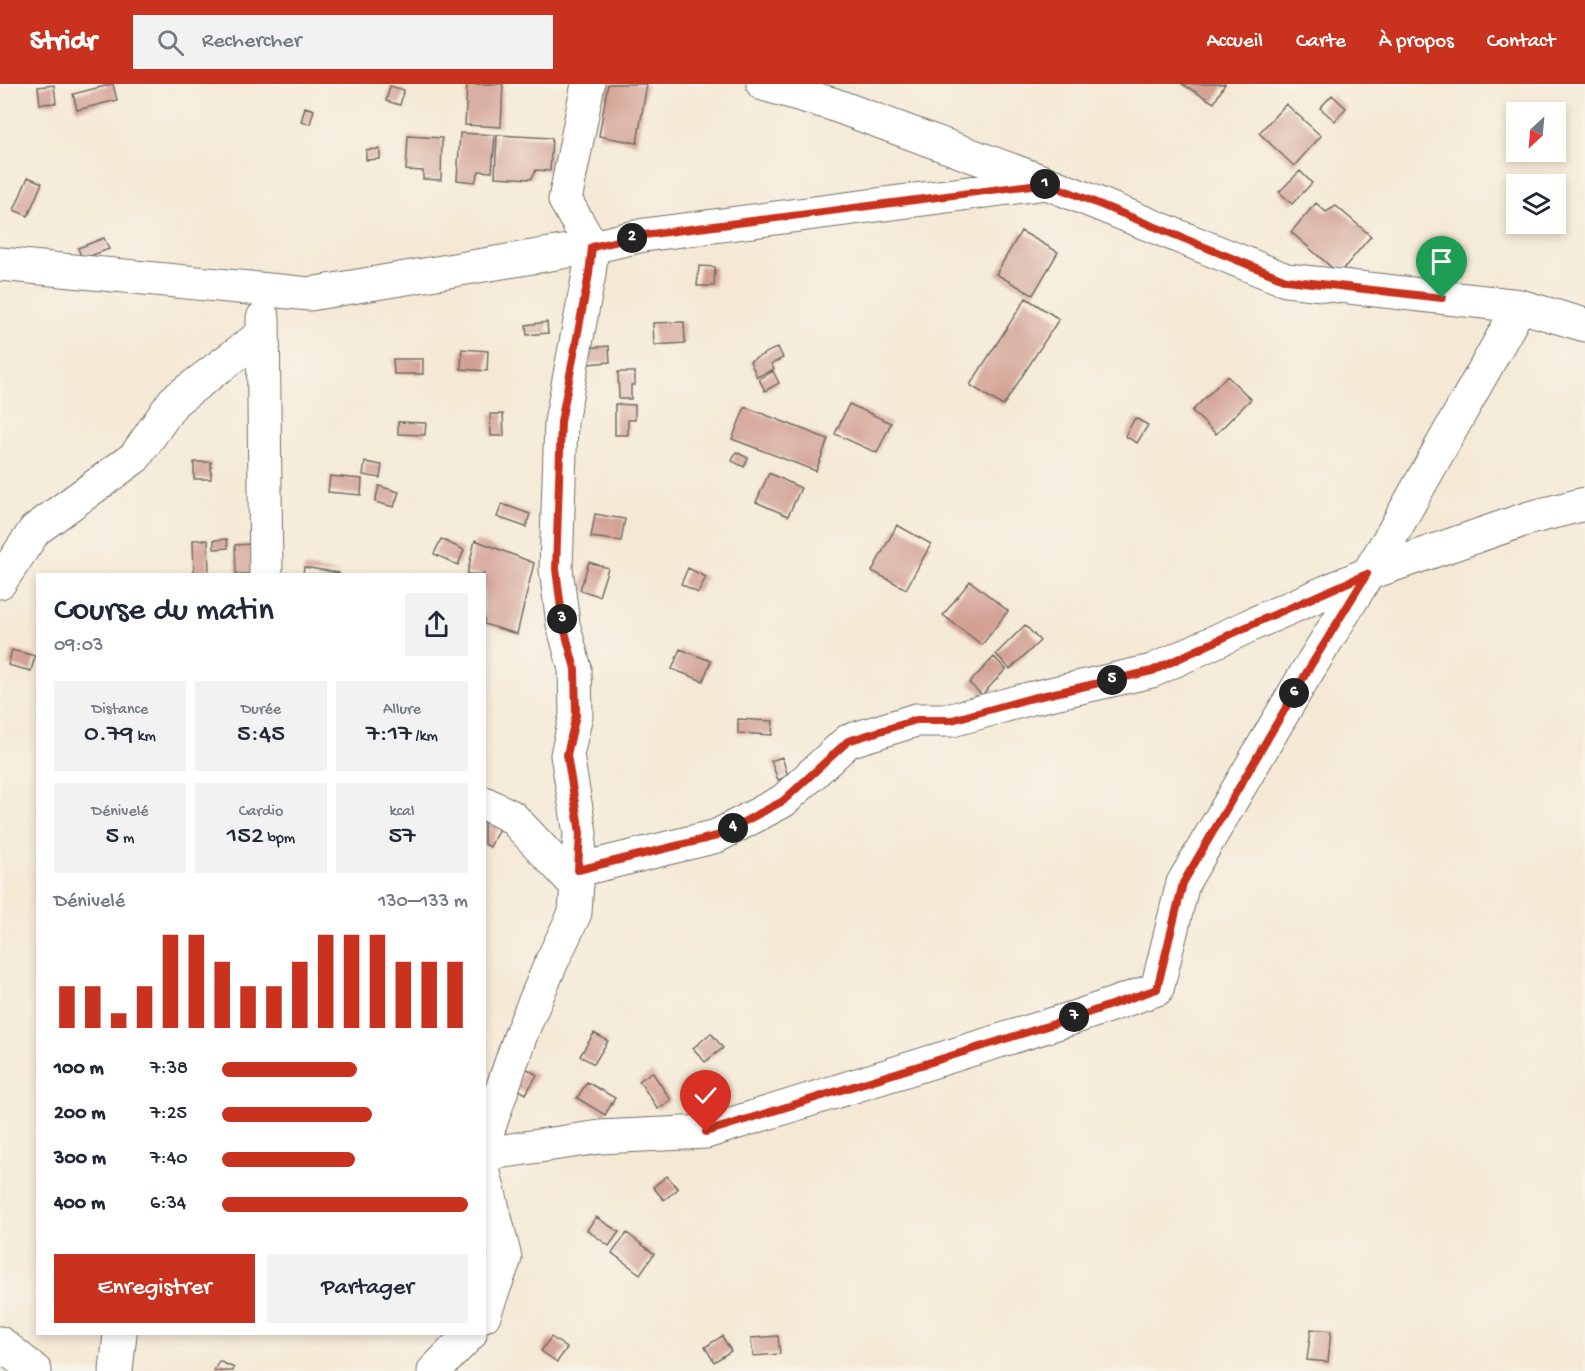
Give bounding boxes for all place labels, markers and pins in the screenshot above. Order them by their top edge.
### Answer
pin: 1 [1030,169,1060,199]
pin: 2 [617,223,647,253]
pin [1416,236,1467,298]
pin: 3 [547,604,577,634]
pin: 5 [1097,665,1127,695]
pin: 6 [1279,678,1309,708]
pin: 4 [718,813,748,843]
pin: 7 [1059,1002,1089,1032]
pin [680,1070,731,1132]

